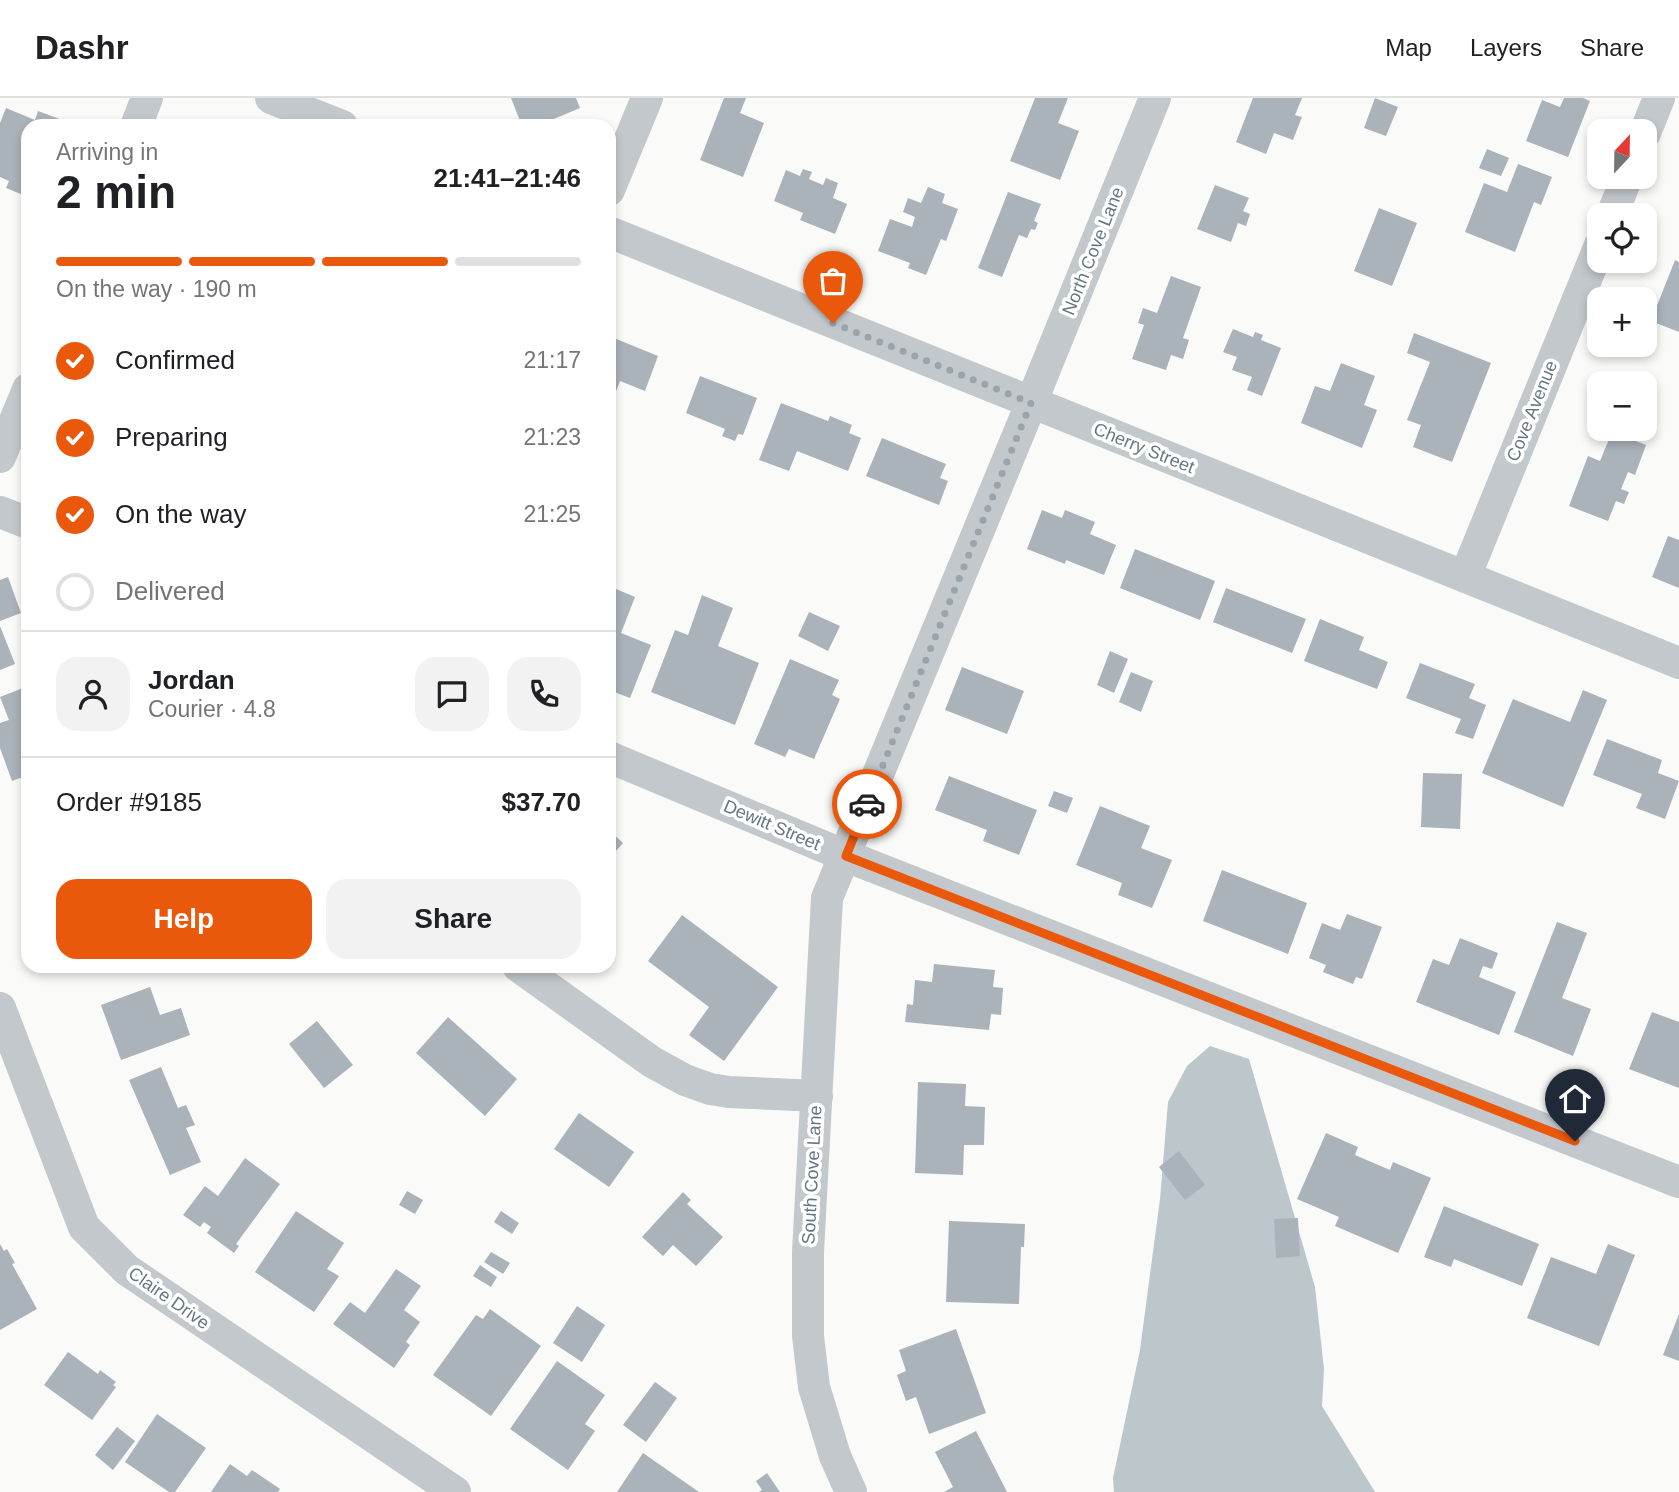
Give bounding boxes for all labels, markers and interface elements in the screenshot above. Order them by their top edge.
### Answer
text: Dashr [35,29,129,66]
text: Map [1385,34,1432,61]
text: Layers [1470,34,1542,61]
text: Share [1580,34,1644,61]
north arrow [1587,119,1657,189]
map controls [1587,119,1657,441]
text: Arriving in [56,139,158,165]
text: 21:41–21:46 [434,163,581,193]
text: 2 min [56,166,176,218]
street label: North Cove Lane [1058,184,1128,318]
button: locate [1587,203,1657,273]
pin [803,251,863,323]
icon: bag [814,262,852,300]
text: On the way · 190 m [56,276,257,302]
button: + [1587,287,1657,357]
icon: check [56,342,94,380]
text: Confirmed [115,345,235,375]
text: 21:17 [523,347,581,373]
street label: Cove Avenue [1503,358,1561,464]
button: − [1587,371,1657,441]
icon: check [56,419,94,457]
street label: Cherry Street [1091,419,1197,477]
text: Preparing [115,422,228,452]
text: 21:23 [523,424,581,450]
icon: check [56,496,94,534]
text: On the way [115,499,247,529]
text: 21:25 [523,501,581,527]
text: Delivered [115,576,225,606]
button: person [56,657,130,731]
button: chat [415,657,489,731]
button: phone [507,657,581,731]
text: Jordan [148,665,235,695]
text: Courier · 4.8 [148,696,276,722]
courier [832,769,902,839]
icon: car [848,785,886,823]
text: Order #9185 [56,787,202,817]
text: $37.70 [501,787,581,817]
street label: Dewitt Street [721,796,823,854]
button: Help [56,879,312,959]
button: Share [326,879,581,959]
pin [1545,1069,1605,1141]
icon: home [1556,1080,1594,1118]
street label: South Cove Lane [798,1105,826,1245]
street label: Claire Drive [125,1263,213,1333]

